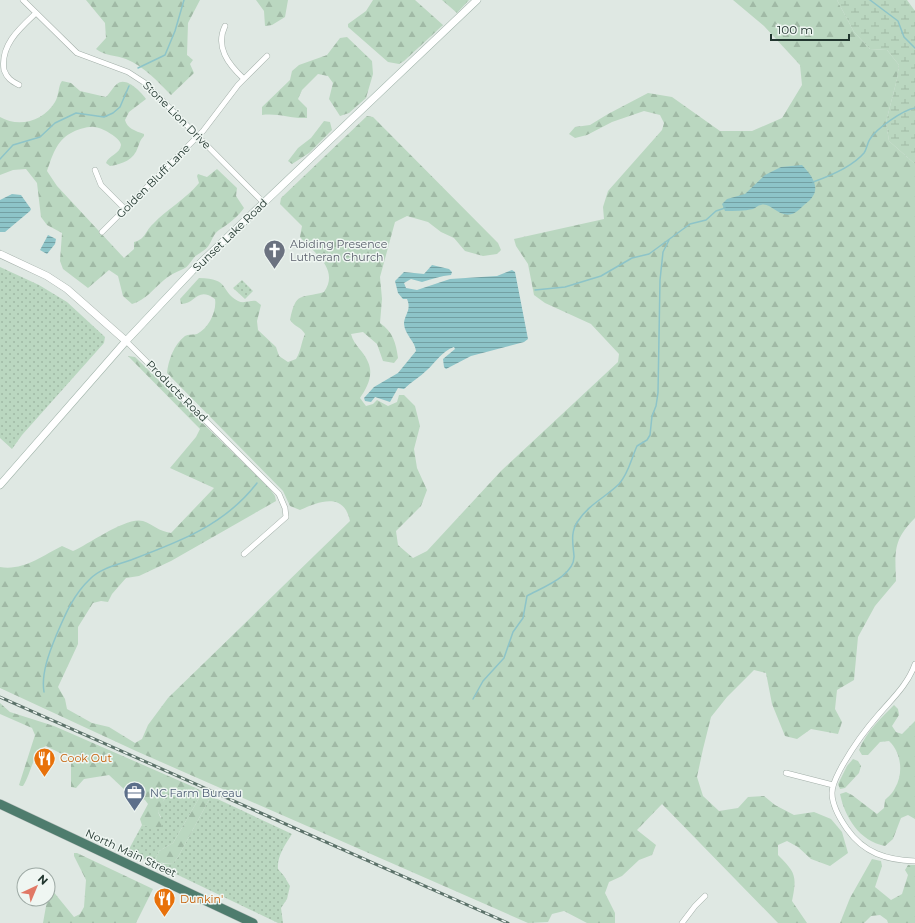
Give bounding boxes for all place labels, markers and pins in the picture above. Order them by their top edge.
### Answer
church icon: Abiding Presence Lutheran Church [262,237,288,270]
place label: Abiding Presence Lutheran Church [290,237,388,264]
restaurant icon: Cook Out [32,745,58,778]
place label: Cook Out [60,751,112,765]
office icon: NC Farm Bureau [121,780,147,813]
place label: NC Farm Bureau [150,786,242,800]
restaurant icon: Dunkin' [151,886,177,919]
place label: Dunkin' [180,892,223,906]

